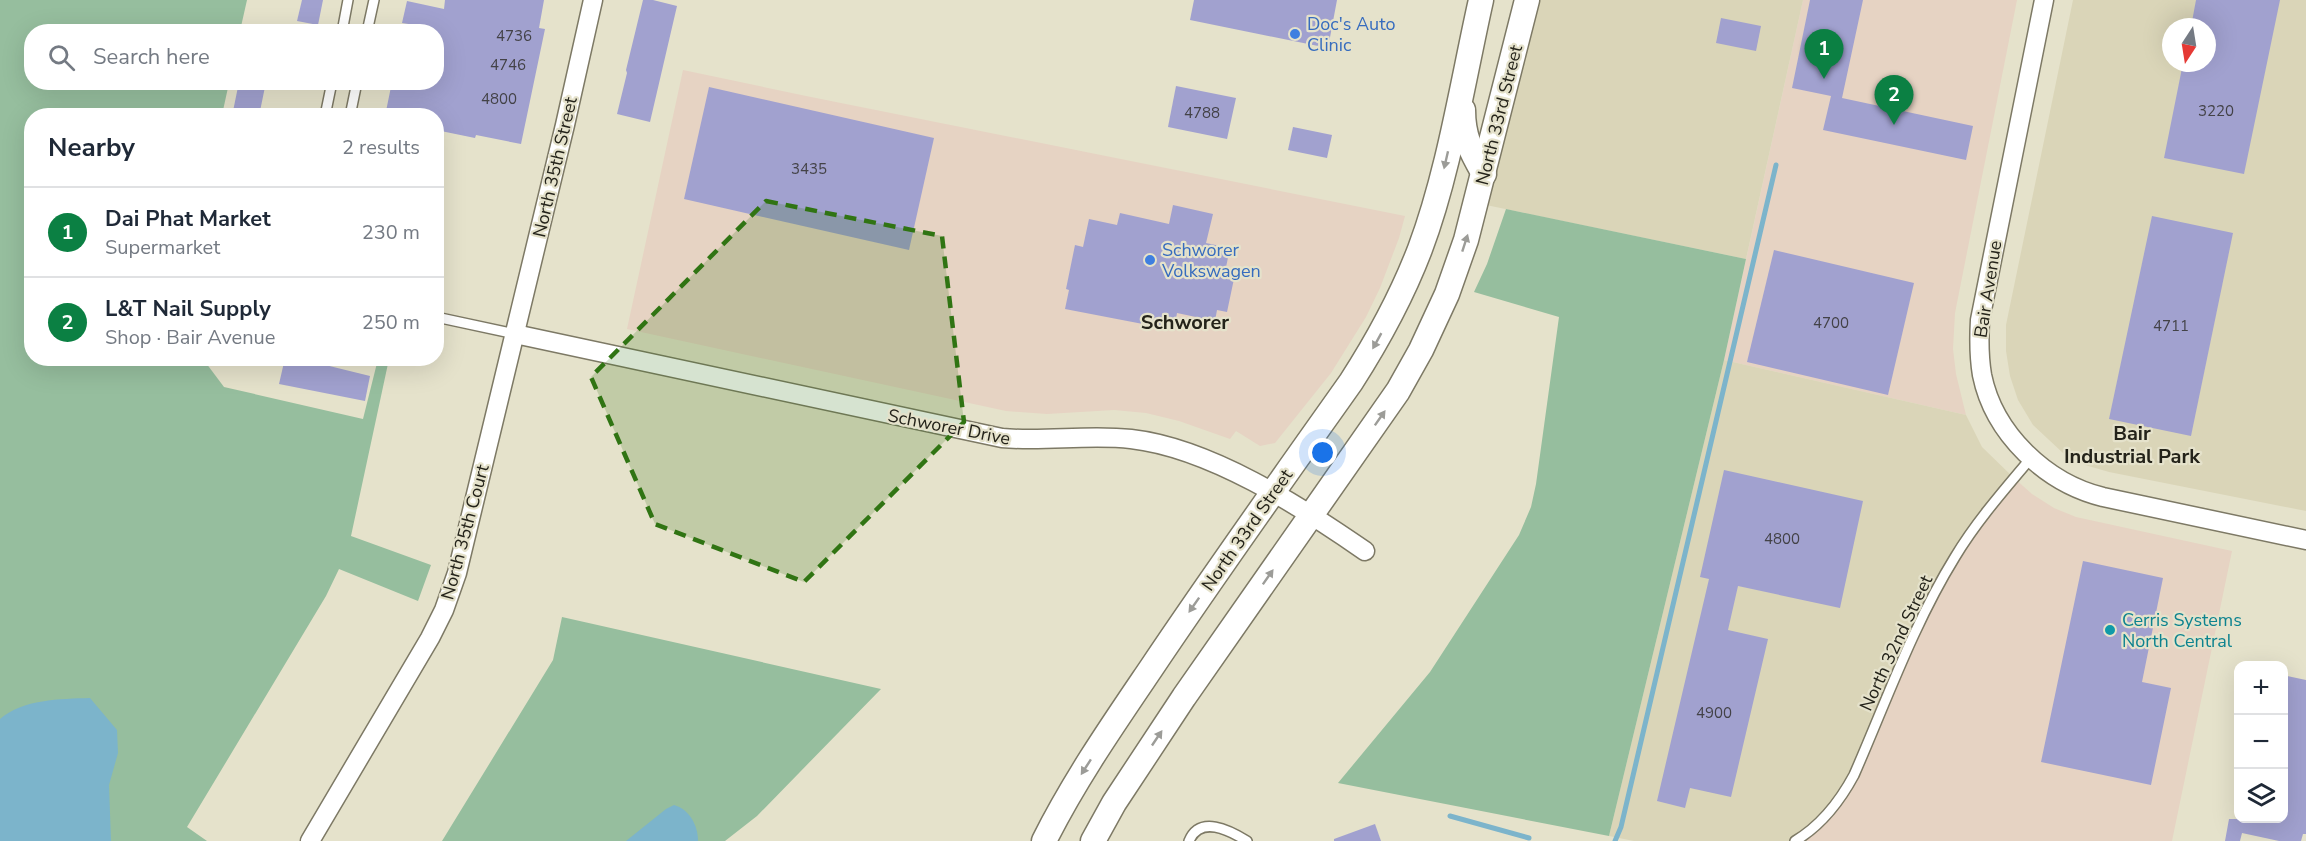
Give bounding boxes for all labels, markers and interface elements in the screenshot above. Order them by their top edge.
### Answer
place label: Doc's Auto Clinic [1307,12,1395,57]
north arrow [2162,18,2216,72]
search box [24,24,444,90]
house number: 4736 [496,26,532,46]
marker: Doc's Auto Clinic [1288,27,1302,41]
pin: 1 [1804,29,1844,79]
icon: search [45,41,78,74]
text: Search here [93,42,210,72]
street label: North 33rd Street [1470,42,1528,188]
house number: 4746 [490,55,526,75]
pin: 2 [1874,76,1914,125]
house number: 4800 [481,89,517,109]
street label: North 35th Street [527,94,583,239]
house number: 3220 [2198,101,2234,121]
house number: 4788 [1184,103,1220,123]
text: Nearby [48,130,135,165]
text: 2 results [342,134,420,161]
one-way arrow [1440,150,1450,169]
house number: 3435 [791,159,827,179]
text: Dai Phat Market [105,204,271,234]
text: 1 [62,219,74,246]
text: 230 m [362,219,420,246]
text: Supermarket [105,234,220,261]
one-way arrow [1461,234,1470,252]
place label: Schworer Volkswagen [1161,238,1261,283]
street label: Bair Avenue [1968,239,2008,339]
marker: Schworer Volkswagen [1143,253,1157,267]
text: L&T Nail Supply [105,294,271,324]
text: 2 [62,309,74,336]
text: 250 m [362,309,420,336]
district label: Schworer [1141,309,1229,336]
house number: 4700 [1813,313,1849,333]
house number: 4711 [2153,316,2189,336]
text: Shop · Bair Avenue [105,324,275,351]
one-way arrow [1371,333,1382,349]
street label: Schworer Drive [886,403,1012,451]
one-way arrow [1374,410,1386,426]
district label: Bair Industrial Park [2064,420,2201,470]
your location [1308,438,1337,467]
street label: North 35th Court [435,461,495,602]
street label: North 33rd Street [1196,464,1298,596]
house number: 4800 [1764,529,1800,549]
one-way arrow [1262,570,1274,586]
street label: North 32nd Street [1854,570,1938,715]
one-way arrow [1189,597,1200,613]
place label: Cerris Systems North Central [2122,608,2242,653]
marker: Cerris Systems North Central [2103,623,2117,637]
map controls [2234,661,2288,823]
button: + [2234,661,2288,715]
house number: 4900 [1696,703,1732,723]
button: − [2234,715,2288,769]
one-way arrow [1151,729,1162,746]
one-way arrow [1080,759,1091,775]
button: layers [2234,769,2288,823]

